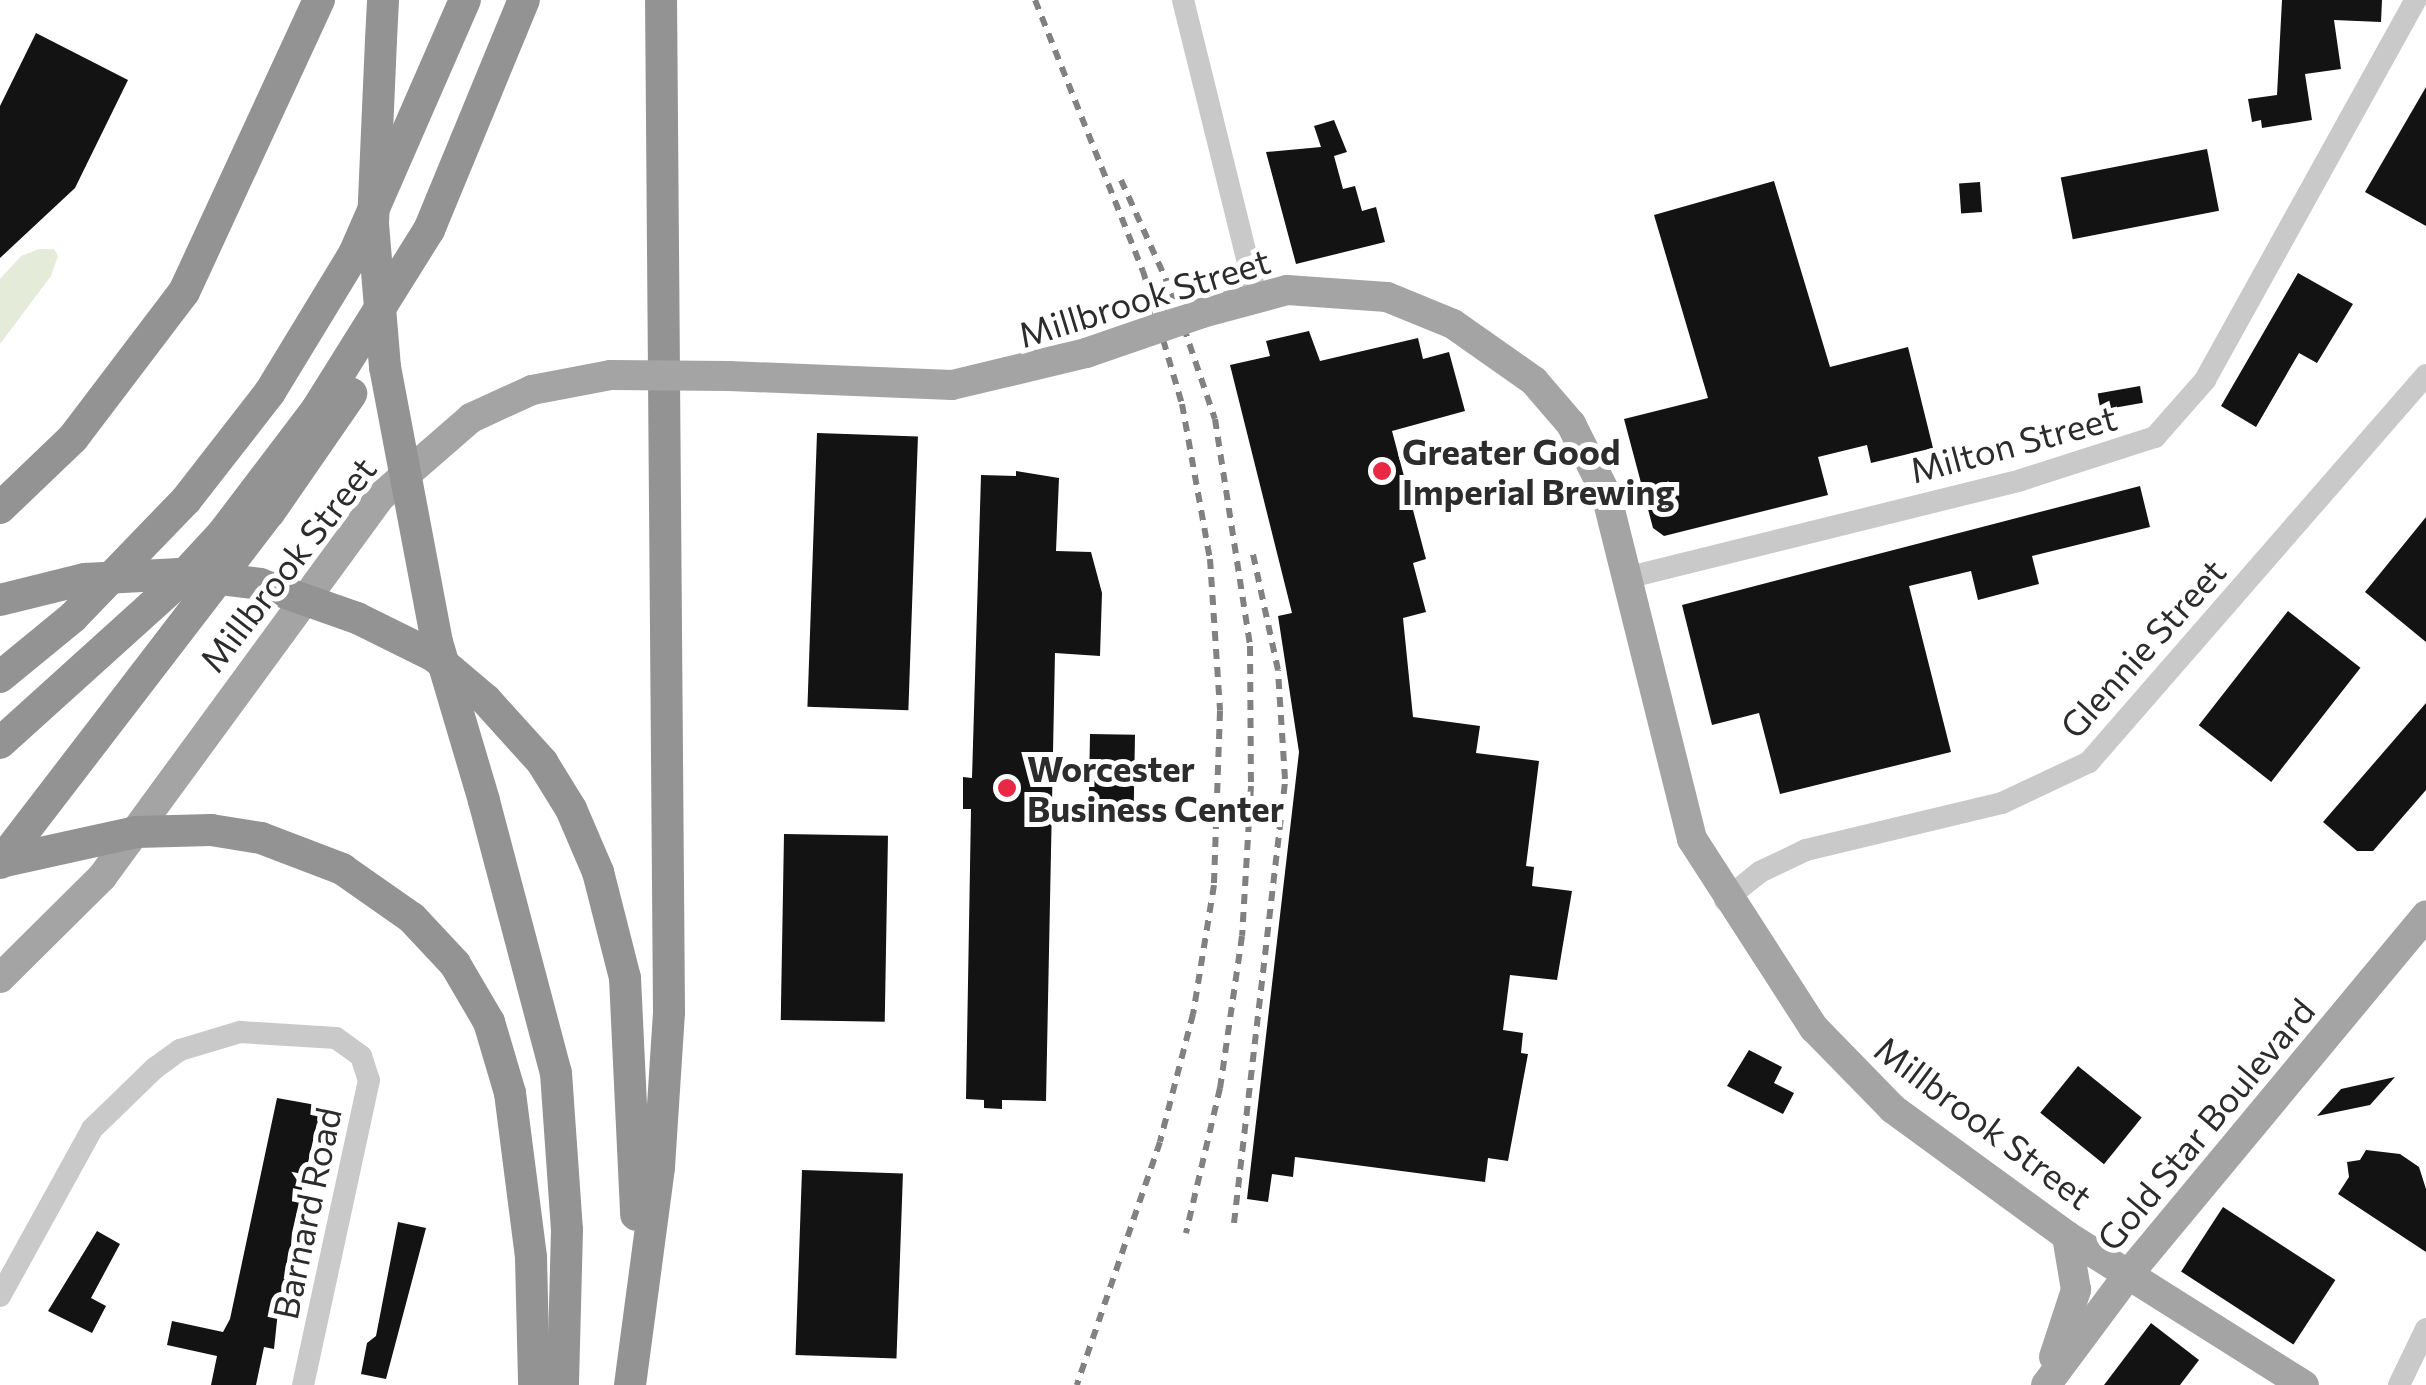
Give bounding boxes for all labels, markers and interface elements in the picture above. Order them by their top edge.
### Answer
street label: Millbrook Street [1013,239,1275,355]
street label: Milton Street [1905,395,2121,491]
place label: Greater Good Imperial Brewing [1402,430,1675,512]
street label: Millbrook Street [190,448,384,680]
marker: Greater Good Imperial Brewing [1371,460,1393,482]
street label: Glennie Street [2051,550,2233,746]
place label: Worcester Business Center [1027,747,1284,829]
marker: Worcester Business Center [996,777,1018,799]
street label: Gold Star Boulevard [2088,990,2322,1258]
street label: Millbrook Street [1867,1027,2101,1217]
street label: Barnard Road [263,1103,349,1323]

